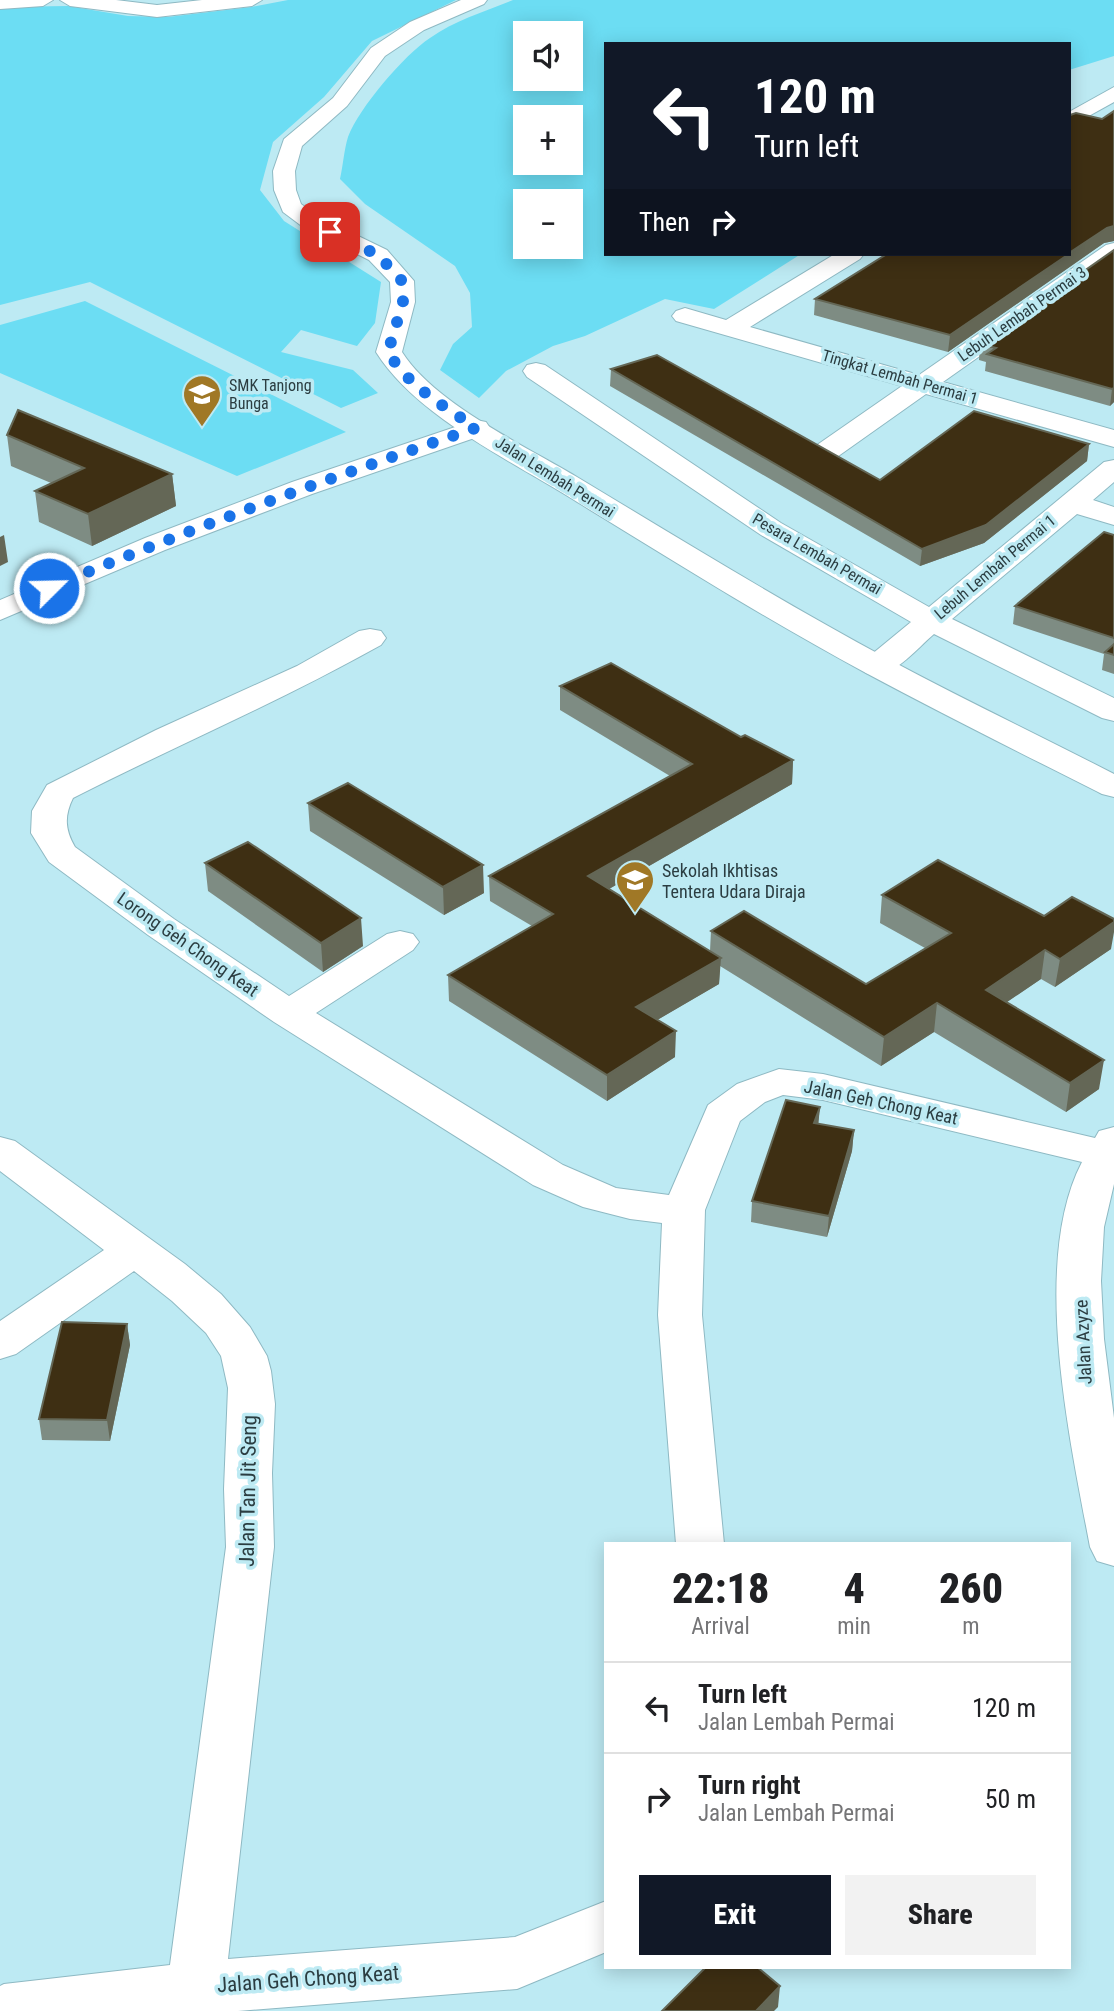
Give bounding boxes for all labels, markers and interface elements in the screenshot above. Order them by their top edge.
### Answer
map controls [513,21,583,259]
button: sound [513,21,583,91]
text: 120 m [754,68,876,125]
icon: left [639,70,730,161]
button: + [513,105,583,175]
text: Turn left [754,127,859,165]
button: − [513,189,583,259]
pin [300,202,360,262]
icon: right [704,203,742,241]
text: Then [639,207,690,237]
icon: arrive [311,213,349,251]
street label: Lebuh Lembah Permai 3 [954,263,1090,365]
street label: Tingkat Lembah Permai 1 [820,346,980,408]
school or university icon: SMK Tanjong Bunga [181,373,223,428]
place label: SMK Tanjong Bunga [229,376,312,413]
street label: Jalan Lembah Permai [492,433,618,521]
street label: Pesara Lembah Permai [749,509,885,599]
street label: Lebuh Lembah Permai 1 [931,511,1059,623]
position arrow [12,551,86,625]
school or university icon: Sekolah Ikhtisas Tentera Udara Diraja [614,859,656,914]
place label: Sekolah Ikhtisas Tentera Udara Diraja [662,860,806,902]
street label: Lorong Geh Chong Keat [113,887,263,1001]
street label: Jalan Geh Chong Keat [802,1075,960,1129]
street label: Jalan Azyze [1070,1299,1096,1385]
street label: Jalan Tan Jit Seng [235,1415,261,1567]
text: 22:18 [672,1564,769,1613]
text: 4 [843,1564,865,1613]
text: 260 [939,1564,1003,1613]
text: Arrival [691,1613,750,1640]
text: min [837,1613,871,1640]
text: m [962,1613,980,1640]
text: Turn left [698,1679,787,1709]
icon: left [639,1689,677,1727]
text: 120 m [972,1693,1036,1723]
text: Jalan Lembah Permai [698,1709,895,1736]
text: Turn right [698,1770,800,1800]
icon: right [639,1780,677,1818]
text: 50 m [985,1784,1036,1814]
text: Jalan Lembah Permai [698,1800,895,1827]
button: Exit [639,1875,831,1955]
button: Share [845,1875,1036,1955]
street label: Jalan Geh Chong Keat [216,1961,400,1997]

